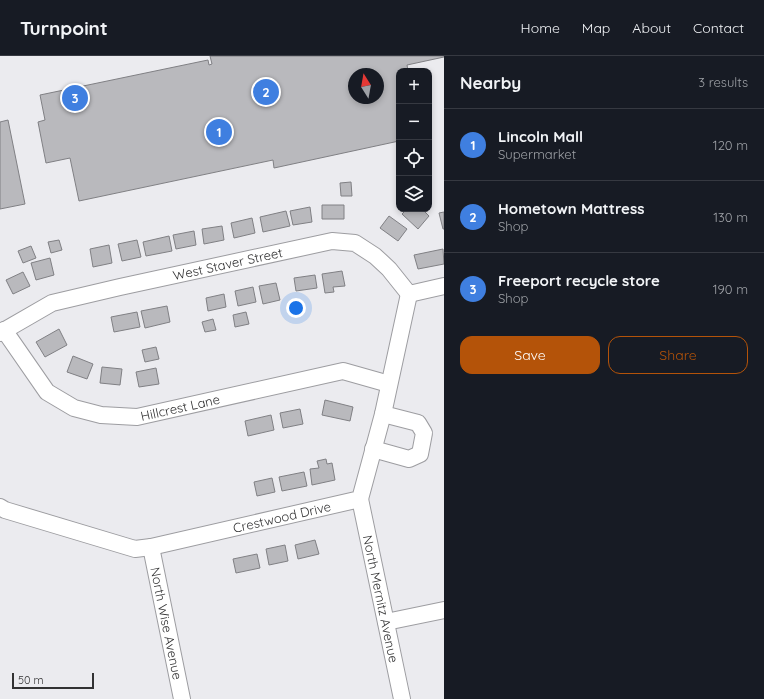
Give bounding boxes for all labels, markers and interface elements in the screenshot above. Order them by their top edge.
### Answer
text: Turnpoint [20,16,108,40]
text: Home [521,19,560,37]
text: Map [582,19,610,37]
text: About [632,19,671,37]
text: Contact [693,19,744,37]
north arrow [348,68,384,104]
map controls [396,68,432,212]
button: + [396,68,432,104]
text: Nearby [460,72,521,93]
text: 3 results [698,74,748,90]
pin: 2 [253,77,279,107]
pin: 3 [62,83,88,113]
button: − [396,104,432,140]
pin: 1 [206,117,232,147]
text: Lincoln Mall [498,127,583,146]
text: 1 [470,137,476,153]
text: 120 m [713,137,748,153]
button: locate [396,140,432,176]
text: Supermarket [498,146,576,162]
button: layers [396,176,432,212]
text: Hometown Mattress [498,199,644,218]
text: 2 [469,209,477,225]
text: 130 m [713,209,748,225]
text: Shop [498,218,528,234]
street label: West Staver Street [171,244,284,283]
text: Freeport recycle store [498,271,660,290]
text: 3 [470,281,476,297]
text: 190 m [713,281,748,297]
text: Shop [498,290,528,306]
your location [286,298,306,318]
button: Save [460,336,600,374]
button: Share [608,336,748,374]
street label: Hillcrest Lane [139,391,221,424]
street label: Crestwood Drive [231,498,332,536]
street label: North Mernitz Avenue [360,534,402,664]
street label: North Wise Avenue [147,566,186,681]
scale bar [12,671,94,690]
text: 50 m [18,673,44,687]

